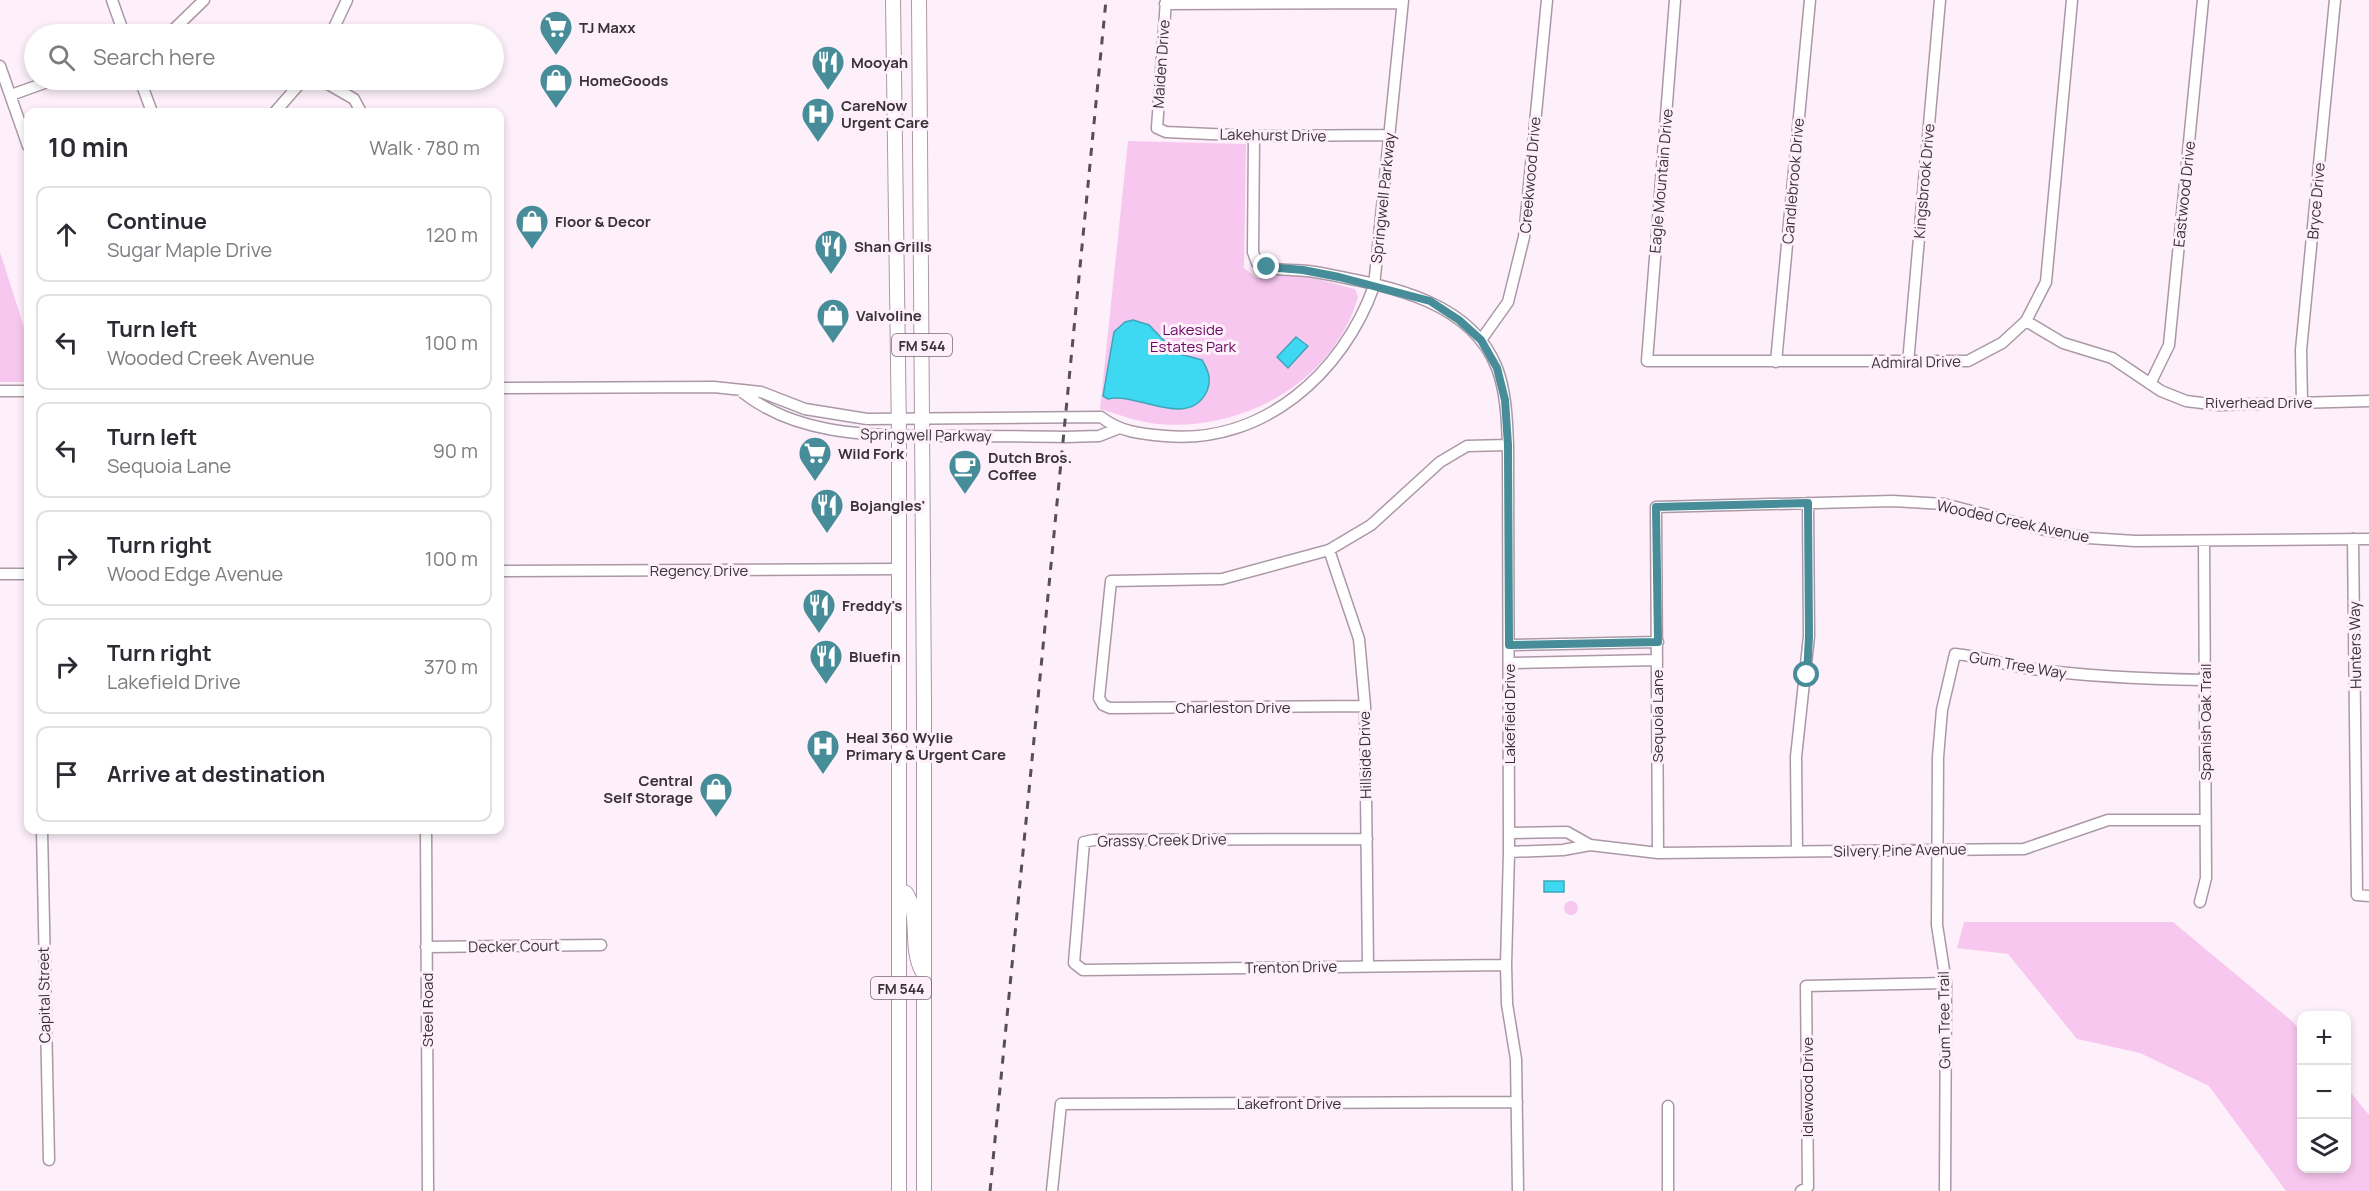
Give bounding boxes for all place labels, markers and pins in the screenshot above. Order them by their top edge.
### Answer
supermarket icon: TJ Maxx [538,9,574,56]
place label: TJ Maxx [579,17,636,38]
restaurant icon: Mooyah [810,44,846,91]
place label: Mooyah [851,52,908,73]
shop icon: HomeGoods [538,62,574,109]
place label: HomeGoods [579,70,668,91]
place label: CareNow Urgent Care [841,95,929,133]
hospital icon: CareNow Urgent Care [800,96,836,143]
shop icon: Floor & Decor [514,203,550,250]
place label: Floor & Decor [555,211,651,232]
restaurant icon: Shan Grills [813,228,849,275]
place label: Shan Grills [854,236,932,257]
shop icon: Valvoline [815,297,851,344]
place label: Valvoline [856,305,922,326]
supermarket icon: Wild Fork [797,435,833,482]
place label: Wild Fork [838,443,905,464]
place label: Dutch Bros. Coffee [988,447,1072,485]
cafe icon: Dutch Bros. Coffee [947,448,983,495]
restaurant icon: Bojangles' [809,487,845,534]
place label: Bojangles' [850,495,925,516]
restaurant icon: Freddy's [801,587,837,634]
place label: Freddy's [842,595,902,616]
restaurant icon: Bluefin [808,638,844,685]
place label: Bluefin [849,646,901,667]
place label: Heal 360 Wylie Primary & Urgent Care [846,727,1006,765]
hospital icon: Heal 360 Wylie Primary & Urgent Care [805,728,841,775]
place label: Central Self Storage [603,770,693,808]
shop icon: Central Self Storage [698,771,734,818]

